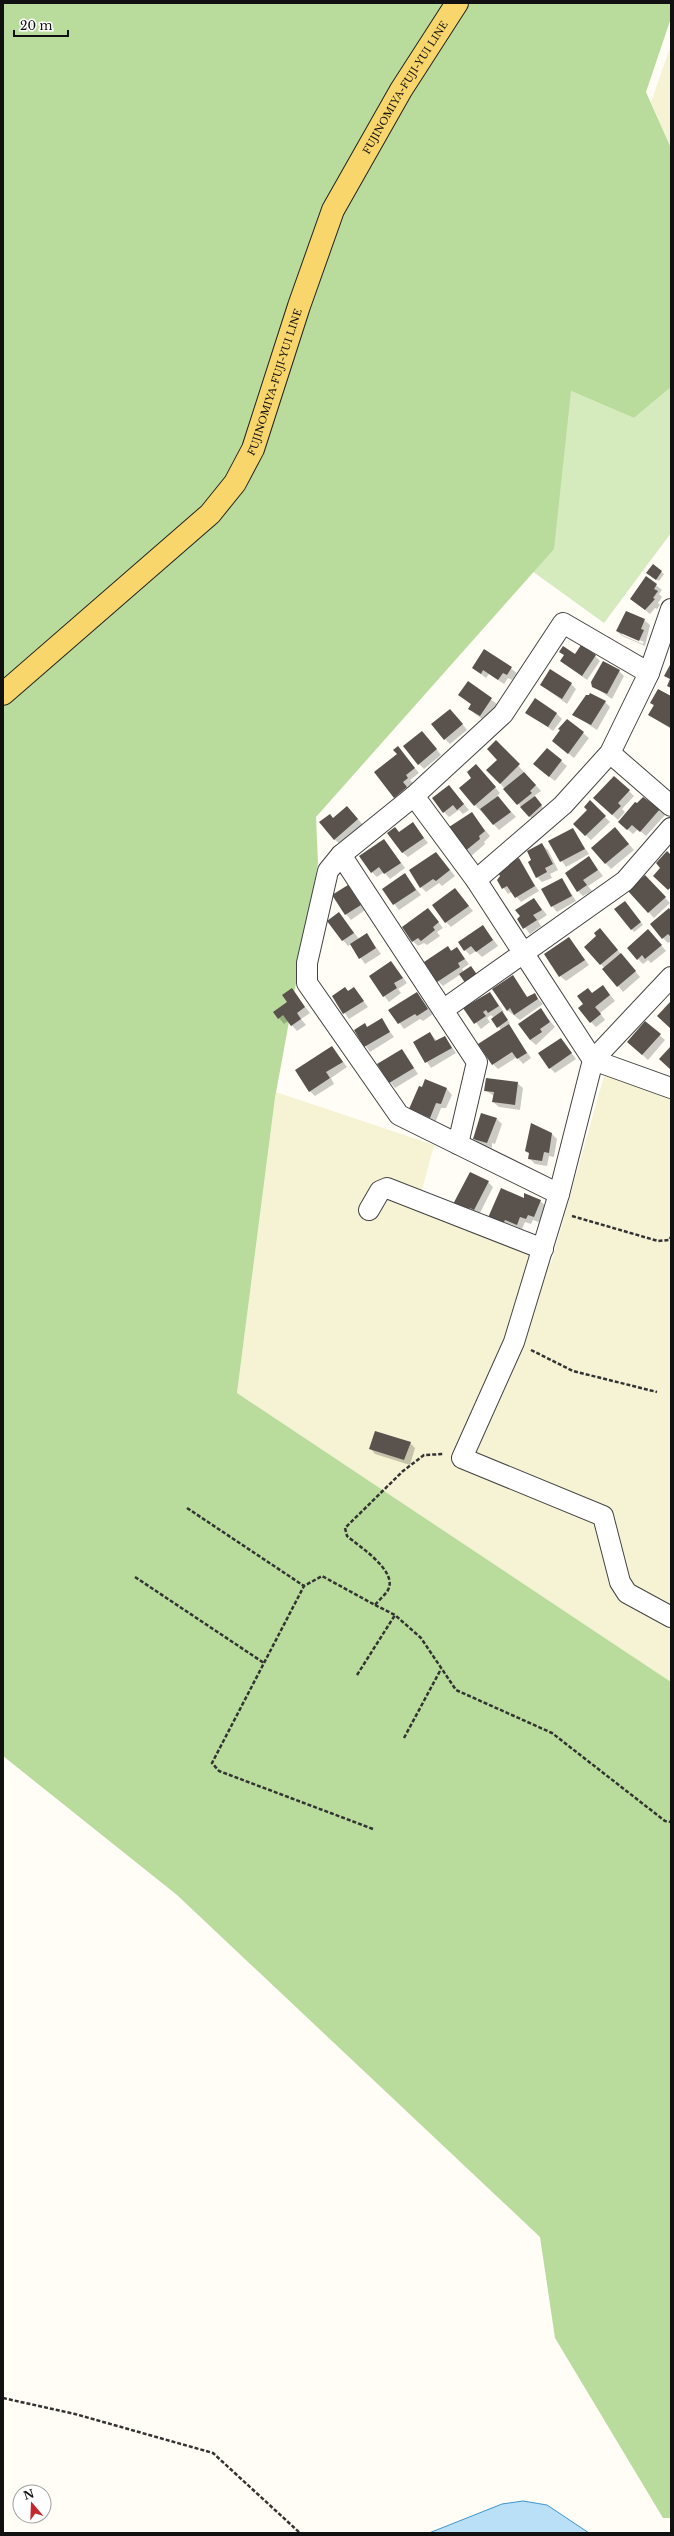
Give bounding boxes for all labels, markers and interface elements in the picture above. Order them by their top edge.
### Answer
scale bar [14,12,68,38]
text: 20 m [20,18,52,33]
street label: FUJINOMIYA-FUJI-YUI LINE [360,18,450,156]
street label: FUJINOMIYA-FUJI-YUI LINE [244,307,304,458]
north arrow [12,2484,52,2524]
text: N [22,2486,37,2503]

